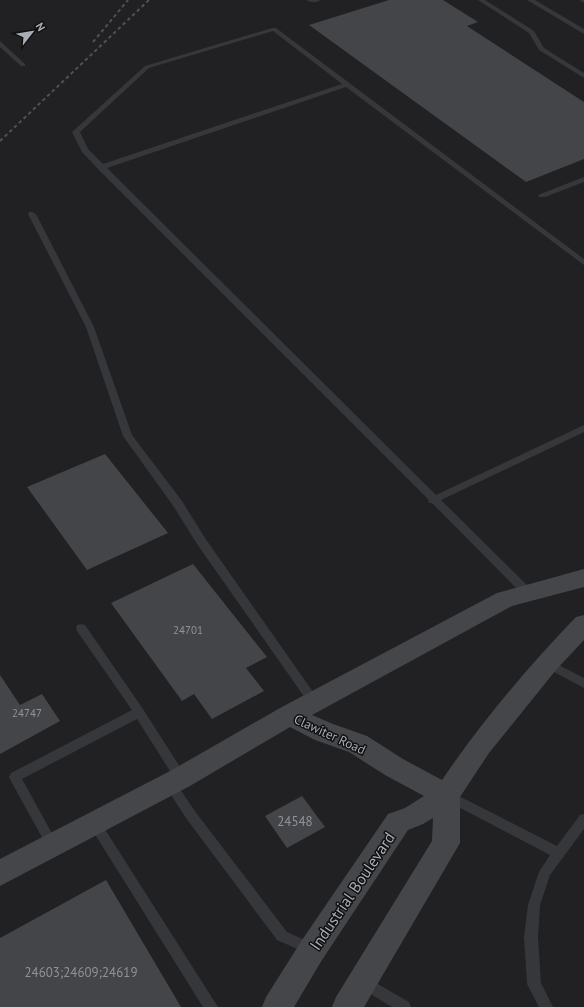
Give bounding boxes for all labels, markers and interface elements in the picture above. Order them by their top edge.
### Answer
north arrow [12,12,52,52]
text: N [33,20,48,34]
house number: 24701 [173,623,203,637]
house number: 24747 [12,706,42,720]
street label: Clawiter Road [291,710,368,758]
house number: 24548 [277,813,313,830]
street label: Industrial Boulevard [305,828,399,954]
house number: 24603;24609;24619 [25,964,137,981]

